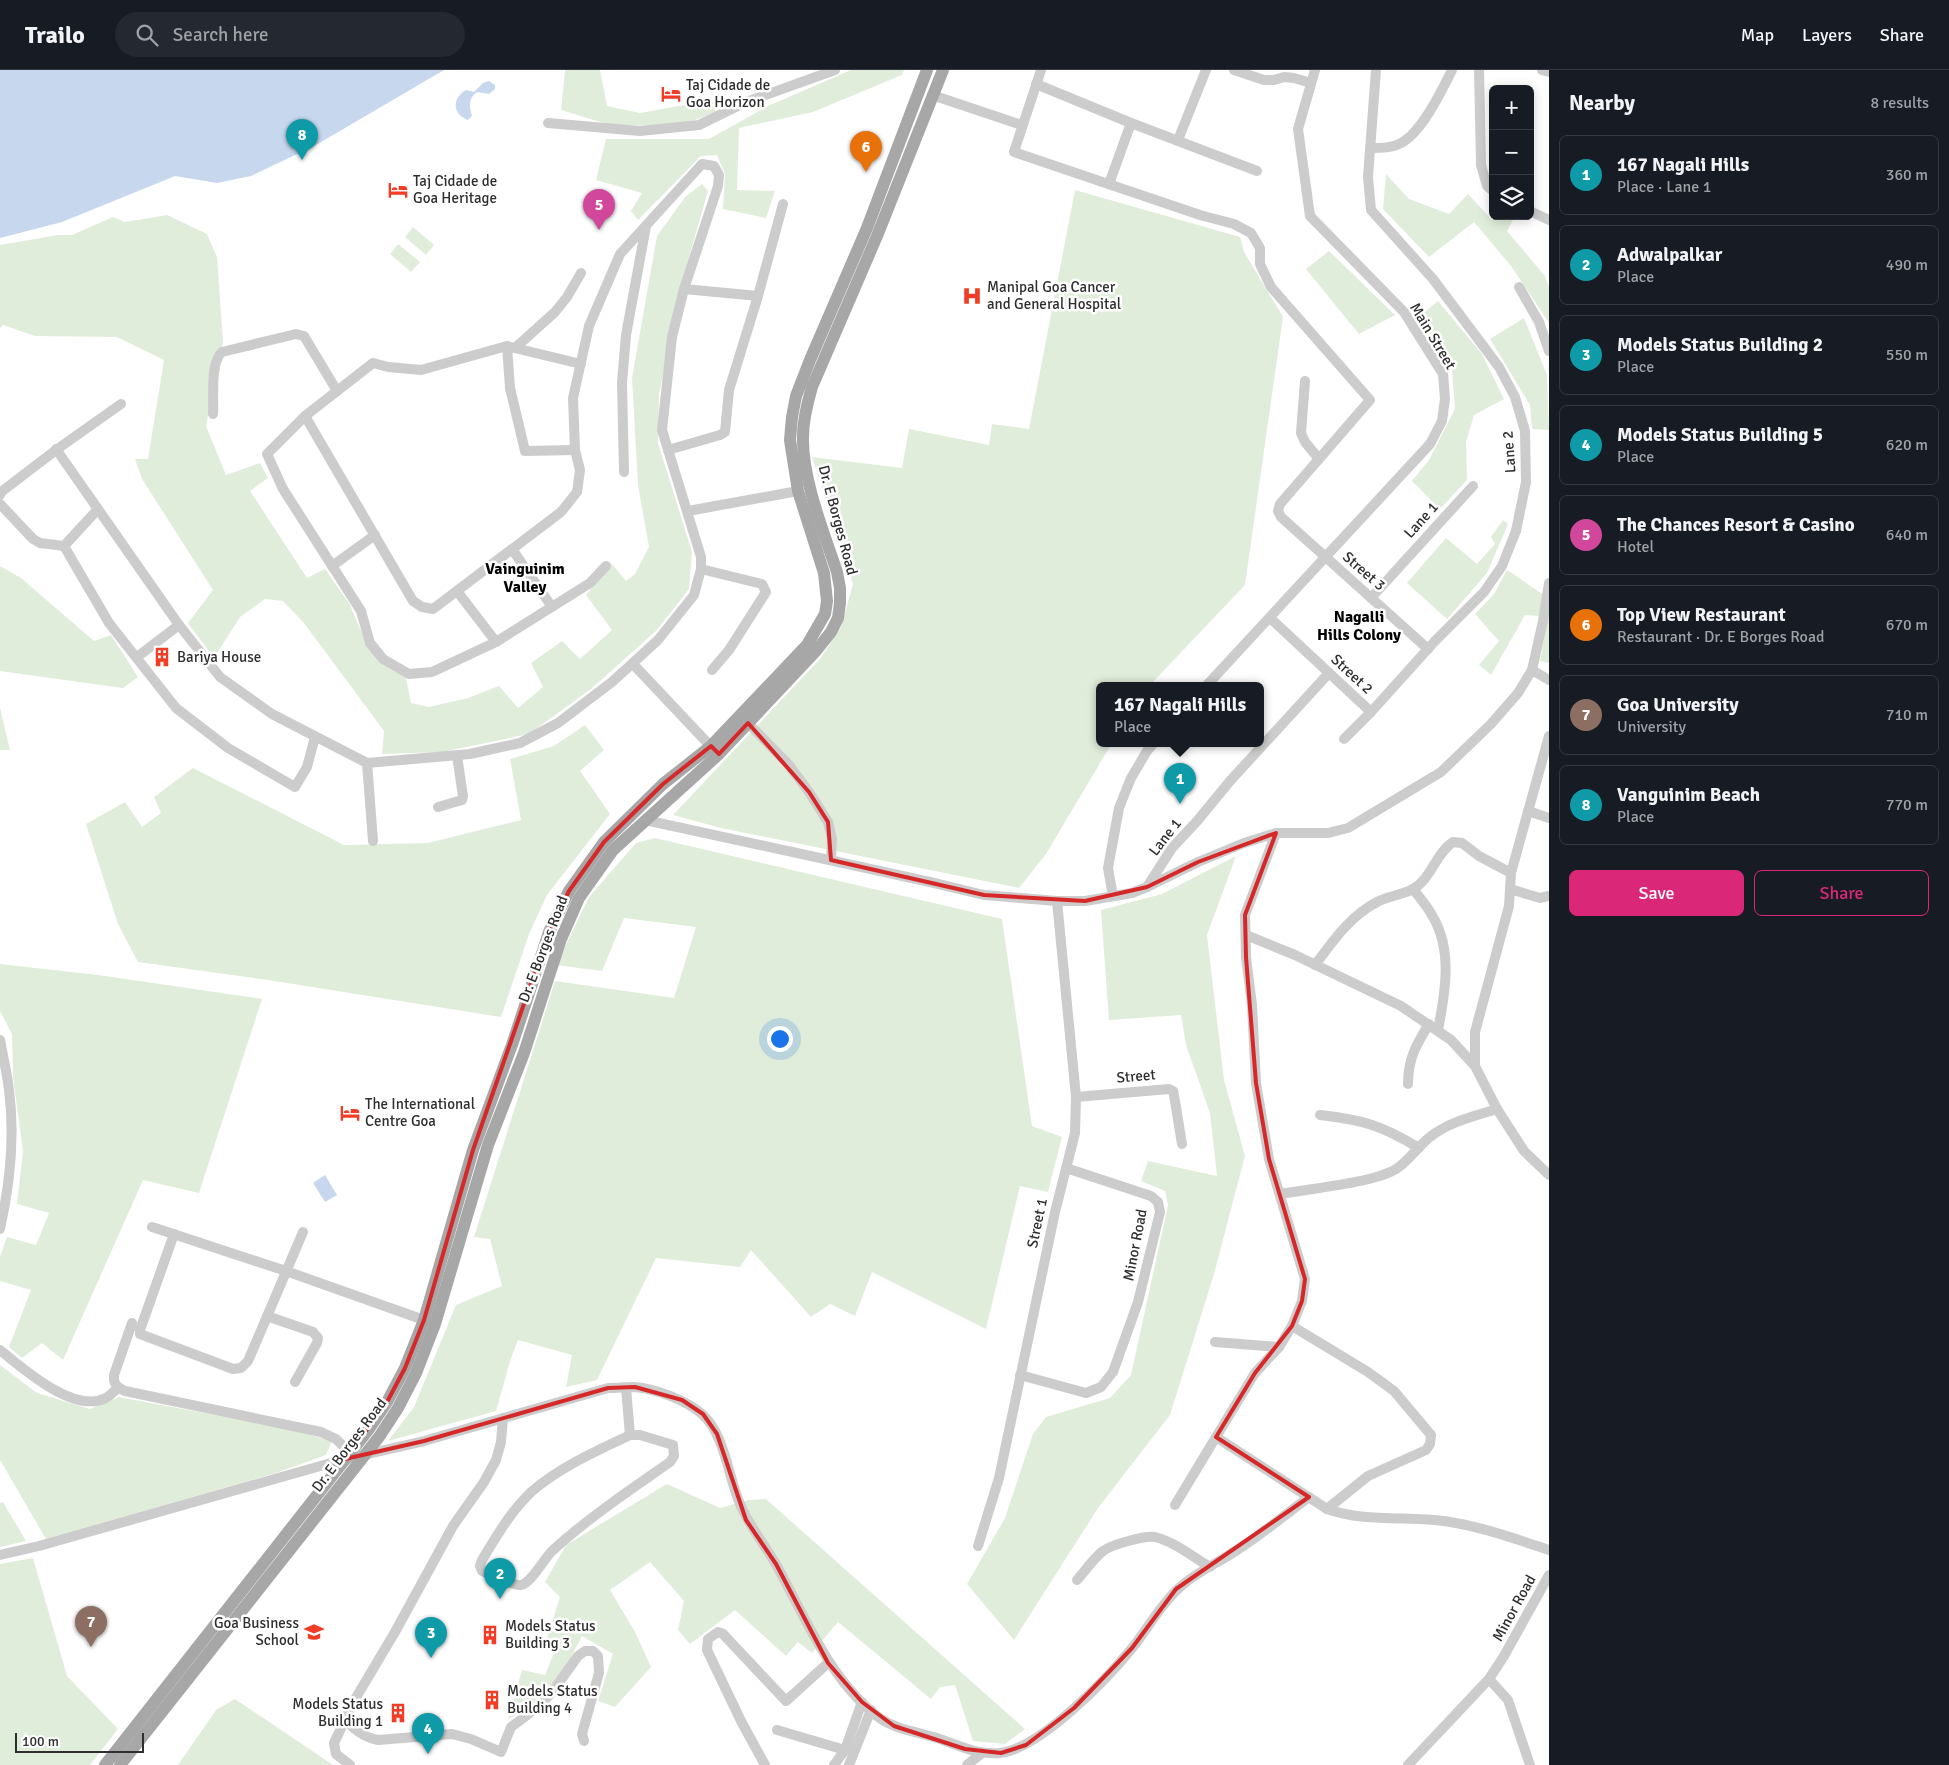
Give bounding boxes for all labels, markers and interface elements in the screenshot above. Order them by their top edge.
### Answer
search box [115,12,465,57]
text: Trailo [25,20,85,50]
icon: search [133,21,161,49]
text: Search here [173,23,269,47]
text: Map [1741,24,1774,46]
text: Layers [1802,24,1852,46]
text: Share [1880,24,1924,46]
place label: Taj Cidade de Goa Horizon [686,76,770,111]
hotel icon: Taj Cidade de Goa Horizon [660,83,682,105]
map controls [1489,85,1534,220]
button: + [1489,85,1534,130]
text: Nearby [1569,90,1635,116]
text: 8 results [1870,93,1929,113]
pin: 8 [286,119,318,160]
button: − [1489,130,1534,175]
pin: 6 [850,131,882,172]
text: 167 Nagali Hills [1617,153,1749,177]
text: 1 [1582,165,1590,185]
text: 360 m [1886,165,1928,185]
place label: Taj Cidade de Goa Heritage [413,172,497,207]
button: layers [1489,175,1534,220]
text: Place · Lane 1 [1617,177,1711,197]
hotel icon: Taj Cidade de Goa Heritage [387,179,409,201]
pin: 5 [583,189,615,230]
text: Adwalpalkar [1617,243,1722,267]
text: 2 [1582,255,1590,275]
text: 490 m [1886,255,1928,275]
text: Place [1617,267,1654,287]
place label: Manipal Goa Cancer and General Hospital [987,278,1121,313]
hospital icon: Manipal Goa Cancer and General Hospital [961,285,983,307]
street label: Main Street [1406,299,1460,373]
text: Models Status Building 2 [1617,333,1823,357]
text: 3 [1582,345,1590,365]
text: 550 m [1886,345,1928,365]
text: Place [1617,357,1654,377]
text: Models Status Building 5 [1617,423,1823,447]
street label: Lane 2 [1499,430,1519,474]
text: 4 [1582,435,1590,455]
text: 620 m [1886,435,1928,455]
text: Place [1617,447,1654,467]
street label: Dr. E Borges Road [815,463,861,577]
street label: Lane 1 [1400,498,1442,542]
text: The Chances Resort & Casino [1617,513,1855,537]
text: 5 [1582,525,1590,545]
text: 640 m [1886,525,1928,545]
text: Hotel [1617,537,1654,557]
street label: Street 3 [1339,548,1389,594]
district label: Vainguinim Valley [485,559,565,597]
text: Top View Restaurant [1617,603,1786,627]
district label: Nagalli Hills Colony [1317,607,1401,645]
text: 6 [1582,615,1590,635]
text: 670 m [1886,615,1928,635]
text: Restaurant · Dr. E Borges Road [1617,627,1824,647]
building icon: Bariya House [151,646,173,668]
place label: Bariya House [177,648,261,666]
street label: Street 2 [1327,650,1377,698]
popup [1096,682,1264,747]
text: 167 Nagali Hills [1114,693,1246,717]
text: Goa University [1617,693,1739,717]
text: 7 [1582,705,1590,725]
text: 710 m [1886,705,1928,725]
text: Place [1114,717,1151,737]
text: University [1617,717,1686,737]
pin: 1 [1164,763,1196,804]
text: Vanguinim Beach [1617,783,1760,807]
text: 8 [1582,795,1590,815]
text: 770 m [1886,795,1928,815]
text: Place [1617,807,1654,827]
street label: Lane 1 [1145,815,1185,859]
button: Save [1569,870,1744,916]
button: Share [1754,870,1929,916]
street label: Dr. E Borges Road [514,893,572,1005]
your location [767,1026,793,1052]
street label: Street [1116,1065,1156,1087]
place label: The International Centre Goa [365,1095,475,1130]
hotel icon: The International Centre Goa [339,1102,361,1124]
street label: Street 1 [1023,1196,1051,1250]
street label: Minor Road [1119,1207,1151,1283]
street label: Dr. E Borges Road [308,1394,390,1496]
pin: 2 [484,1558,516,1599]
street label: Minor Road [1488,1572,1540,1644]
pin: 7 [75,1606,107,1647]
place label: Goa Business School [214,1614,299,1649]
pin: 3 [415,1617,447,1658]
place label: Models Status Building 3 [505,1617,596,1652]
school or university icon: Goa Business School [303,1621,325,1643]
building icon: Models Status Building 3 [479,1624,501,1646]
place label: Models Status Building 4 [507,1682,598,1717]
building icon: Models Status Building 4 [481,1689,503,1711]
place label: Models Status Building 1 [292,1695,383,1730]
building icon: Models Status Building 1 [387,1702,409,1724]
pin: 4 [412,1713,444,1754]
scale bar [15,1730,144,1753]
text: 100 m [22,1733,59,1750]

